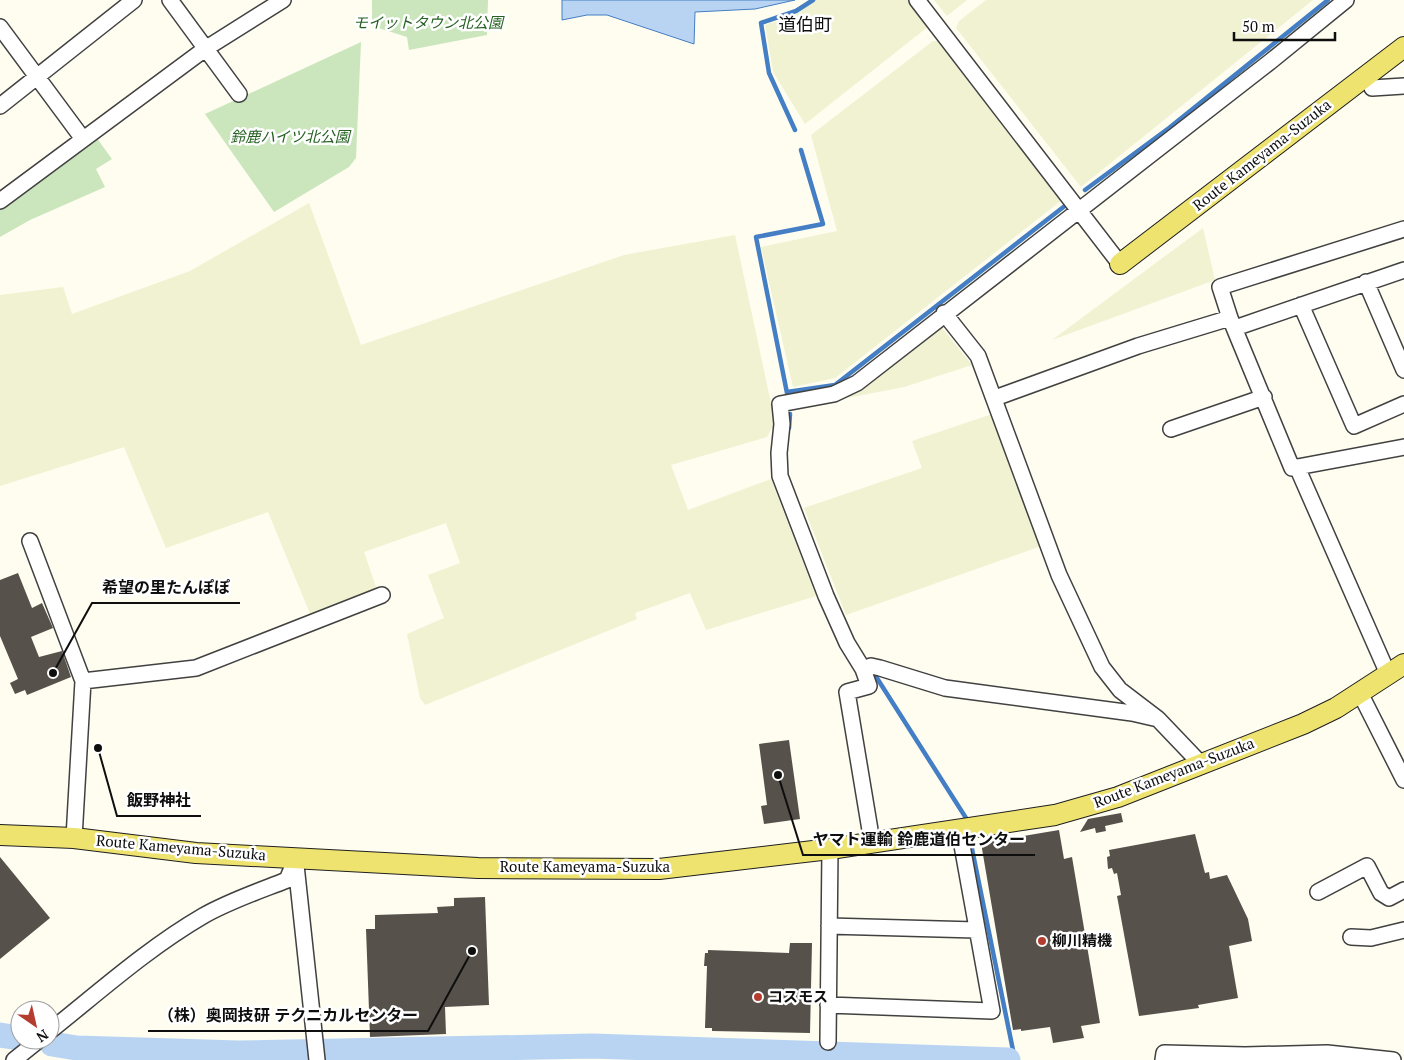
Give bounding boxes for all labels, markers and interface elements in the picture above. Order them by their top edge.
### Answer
scale bar [1234,10,1335,42]
park label: モイットタウン北公園 [353,12,505,32]
district label: 道伯町 [778,12,832,36]
text: 50 m [1242,16,1275,36]
street label: Route Kameyama-Suzuka [1188,94,1335,215]
park label: 鈴鹿ハイツ北公園 [230,126,352,146]
callout: 希望の里たんぽぽ [92,572,240,603]
text: 希望の里たんぽぽ [102,576,230,598]
street label: Route Kameyama-Suzuka [1091,732,1257,812]
callout: 飯野神社 [117,785,201,816]
text: 飯野神社 [126,789,191,811]
callout: ヤマト運輸 鈴鹿道伯センター [803,824,1035,855]
text: ヤマト運輸 鈴鹿道伯センター [813,828,1025,850]
street label: Route Kameyama-Suzuka [95,830,267,864]
street label: Route Kameyama-Suzuka [500,856,671,876]
place label: 柳川精機 [1052,930,1112,950]
marker: 柳川精機 [1036,935,1048,947]
place label: コスモス [768,986,828,1006]
marker: コスモス [752,991,764,1003]
north arrow [10,1000,60,1050]
callout: （株）奥岡技研 テクニカルセンター [148,1000,428,1031]
text: （株）奥岡技研 テクニカルセンター [158,1004,418,1026]
text: N [33,1025,52,1047]

